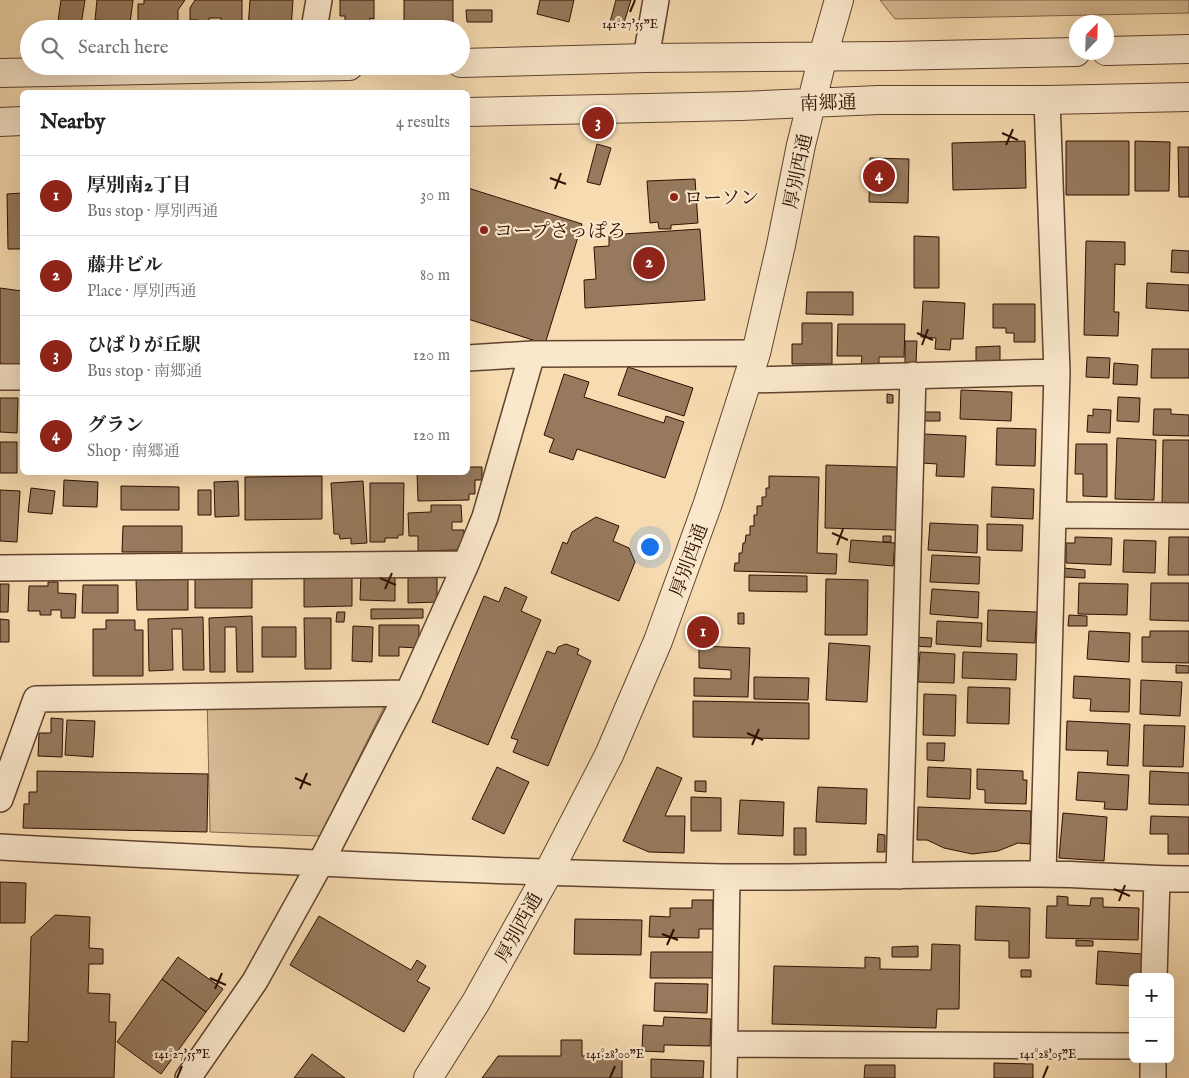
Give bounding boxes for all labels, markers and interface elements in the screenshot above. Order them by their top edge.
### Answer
north arrow [1069,15,1114,60]
text: 141°27'55"E [602,17,658,32]
search box [20,20,470,75]
icon: search [38,34,66,62]
text: Search here [78,36,169,60]
street label: 南郷通 [799,91,857,117]
pin: 3 [582,104,614,142]
text: Nearby [40,109,105,136]
text: 4 results [396,113,450,133]
street label: 厚別西通 [779,132,819,211]
pin: 4 [863,157,895,195]
text: 厚別南2丁目 [87,174,191,198]
text: 1 [53,186,59,206]
text: 30 m [420,186,450,206]
place label: ローソン [684,187,759,211]
marker: ローソン [668,191,680,203]
text: Bus stop · 厚別西通 [87,202,218,222]
place label: コープさっぽろ [494,220,626,244]
marker: コープさっぽろ [478,224,490,236]
pin: 2 [633,244,665,282]
text: 藤井ビル [87,254,163,278]
text: 2 [52,266,60,286]
text: 80 m [420,266,450,286]
text: Place · 厚別西通 [87,282,196,302]
text: ひばりが丘駅 [87,334,201,358]
text: 3 [53,346,59,366]
text: 120 m [413,346,450,366]
text: Bus stop · 南郷通 [87,362,202,382]
text: グラン [87,414,144,438]
text: 4 [52,426,60,446]
text: 120 m [413,426,450,446]
text: Shop · 南郷通 [87,442,179,462]
street label: 厚別西通 [666,521,714,601]
your location [637,534,663,560]
pin: 1 [687,613,719,651]
street label: 厚別西通 [491,889,549,967]
map controls [1129,973,1174,1063]
button: + [1129,973,1174,1018]
button: − [1129,1018,1174,1063]
text: 141°27'55"E [154,1047,210,1062]
text: 141°28'00"E [586,1047,644,1062]
text: 141°28'05"E [1020,1047,1076,1062]

